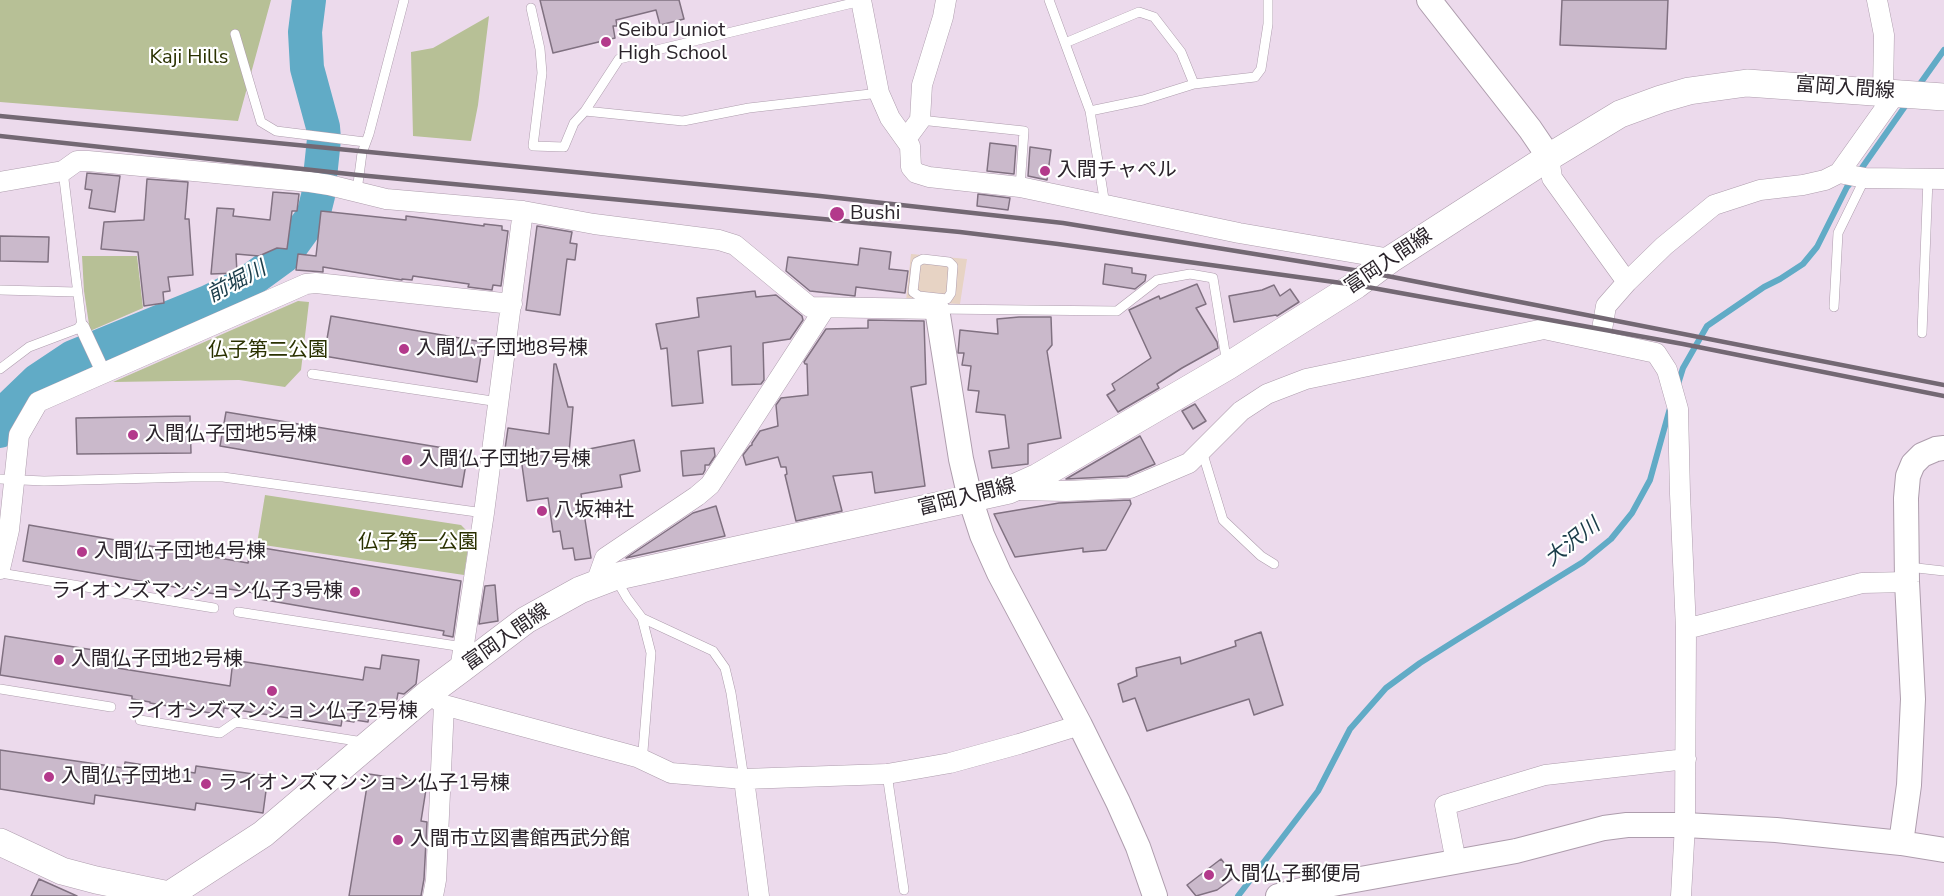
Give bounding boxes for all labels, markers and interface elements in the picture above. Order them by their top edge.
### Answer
place label: Seibu Juniot High School [618,19,727,66]
marker: Seibu Juniot High School [599,35,613,49]
park label: Kaji Hills [150,46,228,70]
street label: 富岡入間線 [1794,74,1896,104]
place label: 入間チャペル [1057,159,1177,183]
marker: 入間チャペル [1038,164,1052,178]
place label: Bushi [850,202,900,226]
marker: Bushi [828,205,846,223]
street label: 富岡入間線 [1341,224,1437,300]
water label: 前堀川 [203,257,271,309]
place label: 入間仏子団地8号棟 [416,337,588,361]
park label: 仏子第二公園 [208,339,328,363]
marker: 入間仏子団地8号棟 [397,342,411,356]
place label: 入間仏子団地5号棟 [145,423,317,447]
marker: 入間仏子団地5号棟 [126,428,140,442]
place label: 入間仏子団地7号棟 [419,448,591,472]
marker: 入間仏子団地7号棟 [400,453,414,467]
street label: 富岡入間線 [916,474,1018,522]
place label: 八坂神社 [554,499,634,523]
marker: 八坂神社 [535,504,549,518]
water label: 大沢川 [1540,514,1606,572]
park label: 仏子第一公園 [358,531,478,555]
place label: 入間仏子団地4号棟 [94,540,266,564]
marker: 入間仏子団地4号棟 [75,545,89,559]
place label: ライオンズマンション仏子3号棟 [51,580,343,604]
marker: ライオンズマンション仏子3号棟 [348,585,362,599]
street label: 富岡入間線 [459,599,555,677]
place label: 入間仏子団地2号棟 [71,648,243,672]
marker: 入間仏子団地2号棟 [52,653,66,667]
marker: ライオンズマンション仏子2号棟 [265,684,279,698]
place label: ライオンズマンション仏子2号棟 [126,700,418,724]
place label: 入間仏子団地1 [61,765,193,789]
marker: 入間仏子団地1 [42,770,56,784]
place label: ライオンズマンション仏子1号棟 [218,772,510,796]
marker: ライオンズマンション仏子1号棟 [199,777,213,791]
place label: 入間市立図書館西武分館 [410,828,630,852]
marker: 入間市立図書館西武分館 [391,833,405,847]
place label: 入間仏子郵便局 [1221,863,1361,887]
marker: 入間仏子郵便局 [1202,868,1216,882]

